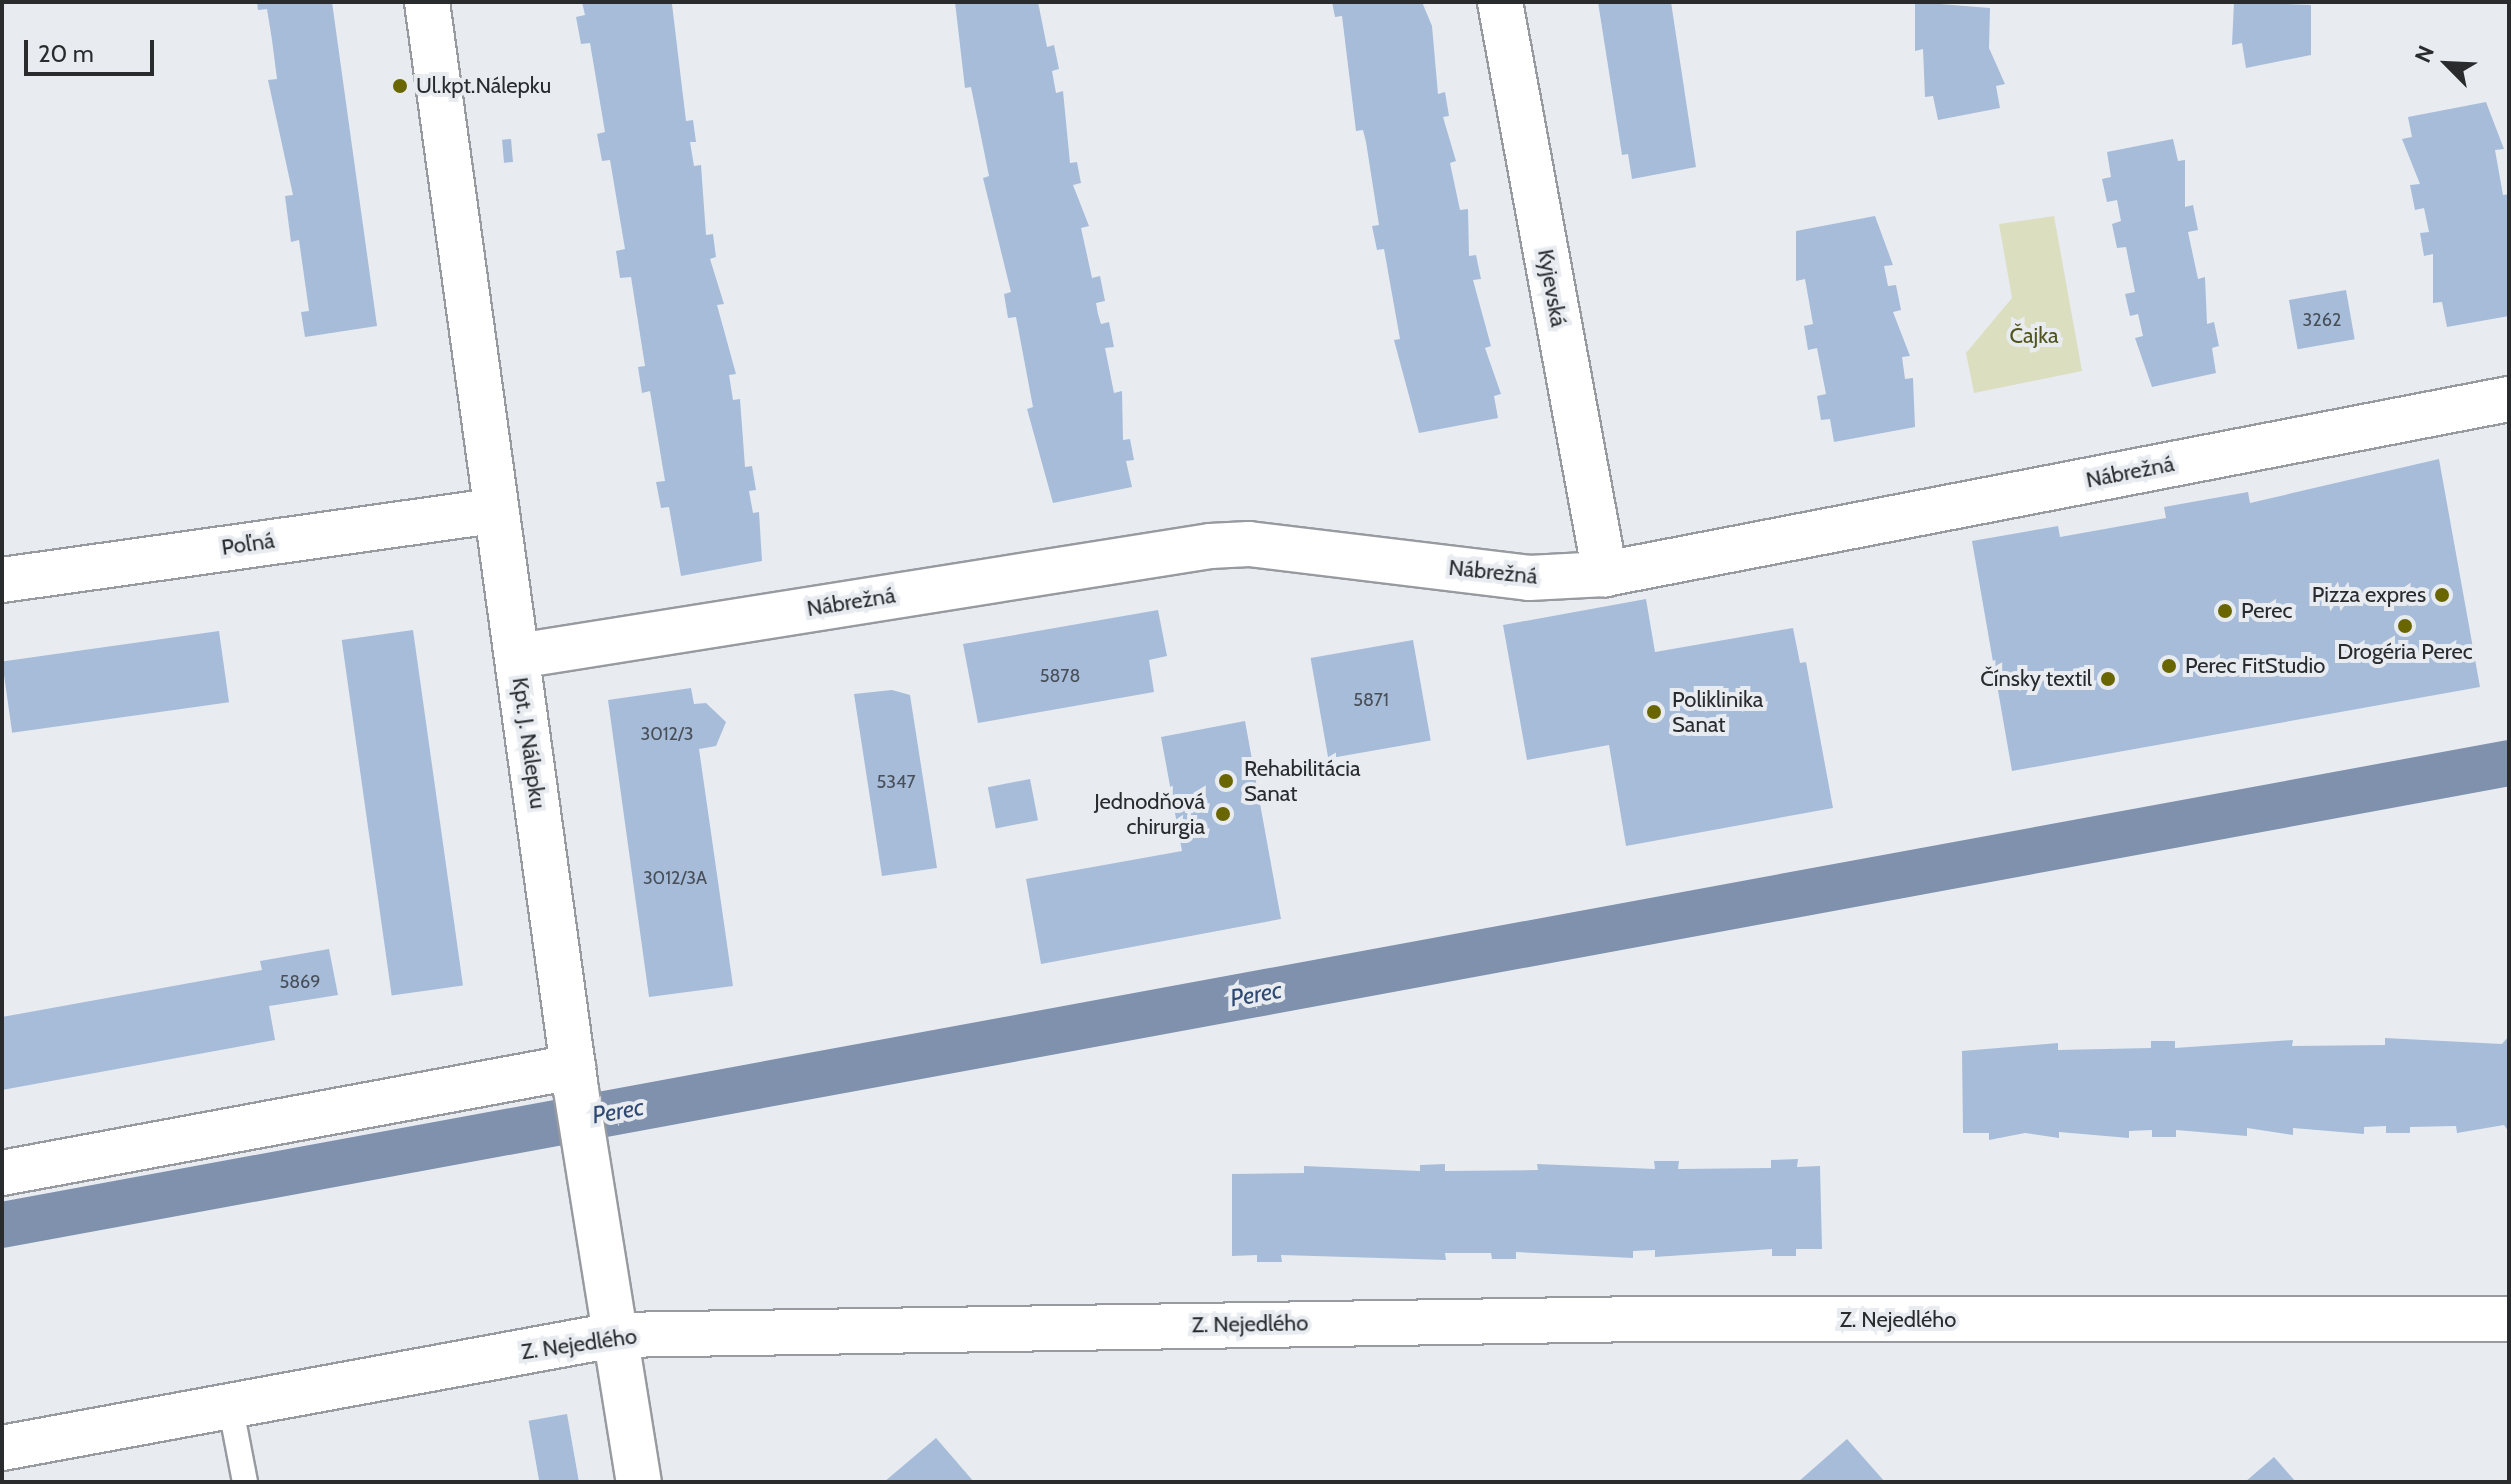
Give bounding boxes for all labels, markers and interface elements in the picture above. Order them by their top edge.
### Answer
scale bar [28,24,158,74]
north arrow [2407,24,2487,104]
text: 20 m [38,39,94,68]
text: N [2409,41,2440,67]
place label: Ul.kpt.Nálepku [416,73,551,99]
marker: Ul.kpt.Nálepku [391,77,409,95]
street label: Kyjevská [1532,247,1572,329]
house number: 3262 [2303,309,2341,331]
park label: Čajka [2009,323,2059,349]
street label: Nábrežná [2084,451,2176,493]
street label: Poľná [220,527,276,561]
street label: Nábrežná [1447,554,1539,590]
street label: Nábrežná [805,582,897,622]
place label: Pizza expres [2312,582,2426,608]
marker: Pizza expres [2433,586,2451,604]
place label: Perec [2241,598,2292,624]
marker: Perec [2216,602,2234,620]
marker: Drogéria Perec [2396,617,2414,635]
place label: Drogéria Perec [2337,639,2473,665]
place label: Perec FitStudio [2185,653,2325,679]
marker: Perec FitStudio [2160,657,2178,675]
house number: 5878 [1040,665,1080,687]
place label: Čínsky textil [1980,666,2092,692]
marker: Čínsky textil [2099,670,2117,688]
street label: Kpt. J. Nálepku [507,676,551,810]
place label: Poliklinika Sanat [1672,686,1763,738]
house number: 5871 [1353,689,1389,711]
marker: Poliklinika Sanat [1643,701,1665,723]
house number: 3012/3 [640,723,694,745]
place label: Rehabilitácia Sanat [1244,755,1361,806]
marker: Rehabilitácia Sanat [1215,770,1237,792]
house number: 5347 [877,771,915,793]
place label: Jednodňová chirurgia [1094,788,1205,840]
marker: Jednodňová chirurgia [1212,803,1234,825]
house number: 3012/3A [643,867,707,889]
house number: 5869 [279,971,321,993]
water label: Perec [1228,975,1284,1013]
water label: Perec [590,1092,646,1130]
street label: Z. Nejedlého [1840,1307,1956,1333]
street label: Z. Nejedlého [1192,1310,1308,1338]
street label: Z. Nejedlého [519,1323,639,1365]

